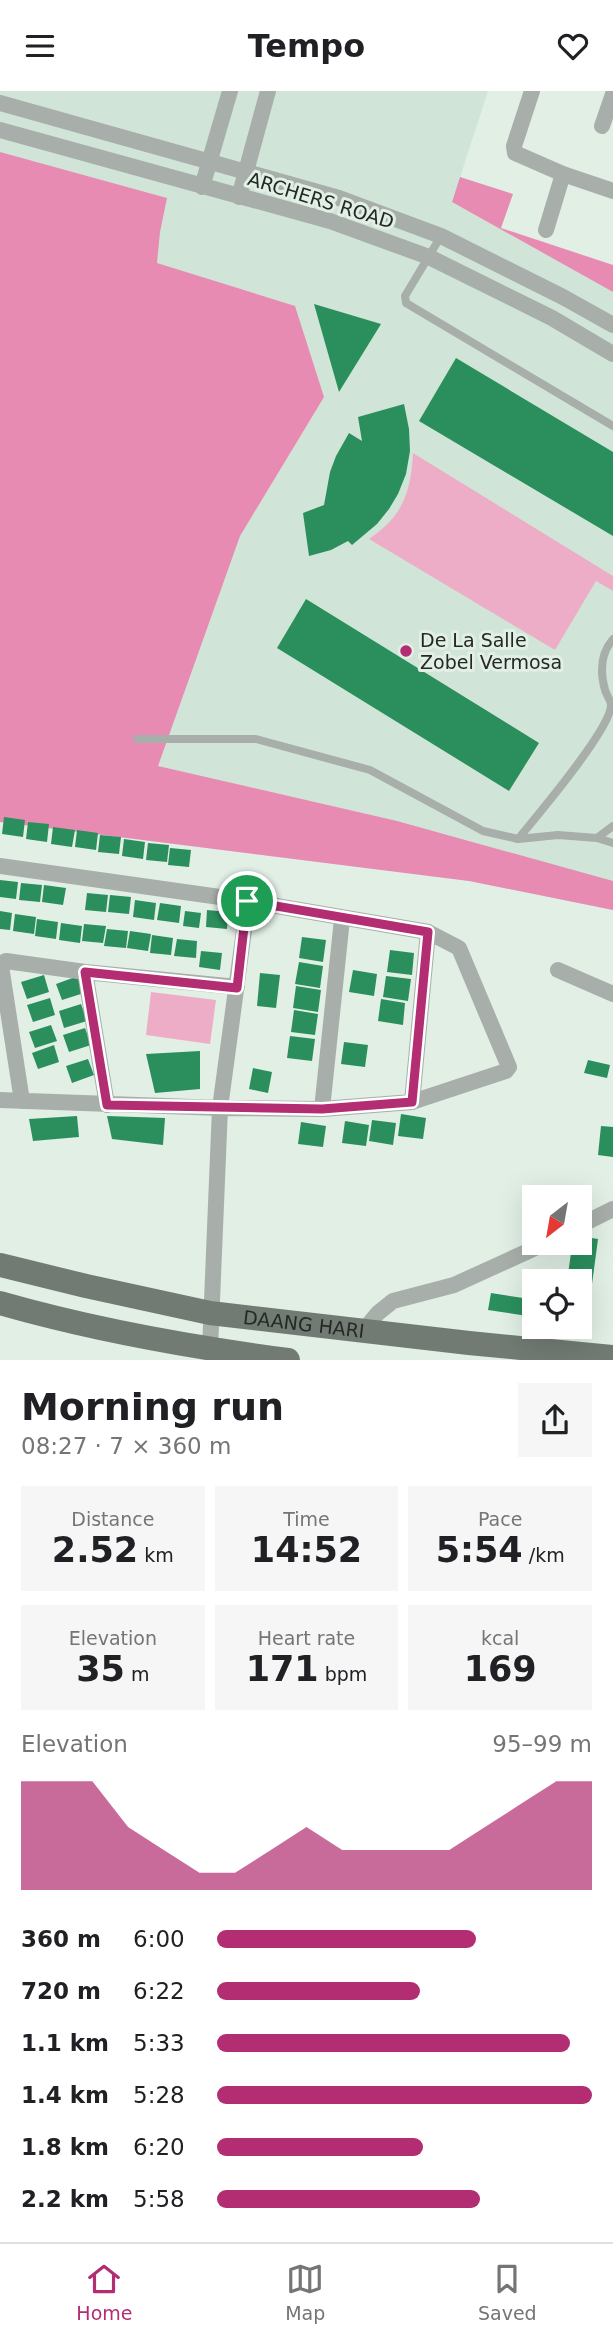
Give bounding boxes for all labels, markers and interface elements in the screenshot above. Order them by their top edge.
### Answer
icon: menu [21,27,59,65]
text: Tempo [248,27,365,65]
icon: heart [554,27,592,65]
street label: ARCHERS ROAD [245,167,397,233]
place label: De La Salle Zobel Vermosa [420,629,562,673]
marker: De La Salle Zobel Vermosa [398,643,414,659]
pin [217,871,277,931]
icon: arrive [228,882,266,920]
north arrow [522,1185,592,1255]
map controls [522,1185,592,1339]
button: locate [522,1269,592,1339]
street label: DAANG HARI [242,1306,366,1342]
button: share [518,1383,592,1457]
text: Morning run [21,1385,284,1429]
text: 08:27 · 7 × 360 m [21,1433,231,1459]
text: Distance [71,1508,154,1530]
text: Time [283,1508,330,1530]
text: Pace [478,1508,522,1530]
text: 2.52 [52,1530,138,1570]
text: 14:52 [251,1530,362,1570]
text: 5:54 [436,1530,523,1570]
text: km [138,1544,174,1566]
text: /km [523,1544,565,1566]
text: Elevation [69,1627,157,1649]
text: Heart rate [258,1627,355,1649]
text: kcal [481,1627,519,1649]
text: 35 [76,1649,125,1689]
text: 171 [246,1649,319,1689]
text: 169 [464,1649,537,1689]
text: m [125,1663,149,1685]
text: bpm [319,1663,367,1685]
text: Elevation [21,1731,128,1757]
text: 95–99 m [492,1731,592,1757]
text: 360 m [21,1926,101,1952]
text: 6:00 [133,1926,185,1952]
text: 720 m [21,1978,101,2004]
text: 6:22 [133,1978,185,2004]
text: 1.1 km [21,2030,109,2056]
text: 5:33 [133,2030,185,2056]
text: 1.4 km [21,2082,109,2108]
text: 5:28 [133,2082,185,2108]
text: 1.8 km [21,2134,109,2160]
text: 6:20 [133,2134,185,2160]
text: 2.2 km [21,2186,109,2212]
text: 5:58 [133,2186,185,2212]
tab: Home [76,2260,132,2324]
tab: Map [285,2260,325,2324]
tab: Saved [478,2260,537,2324]

